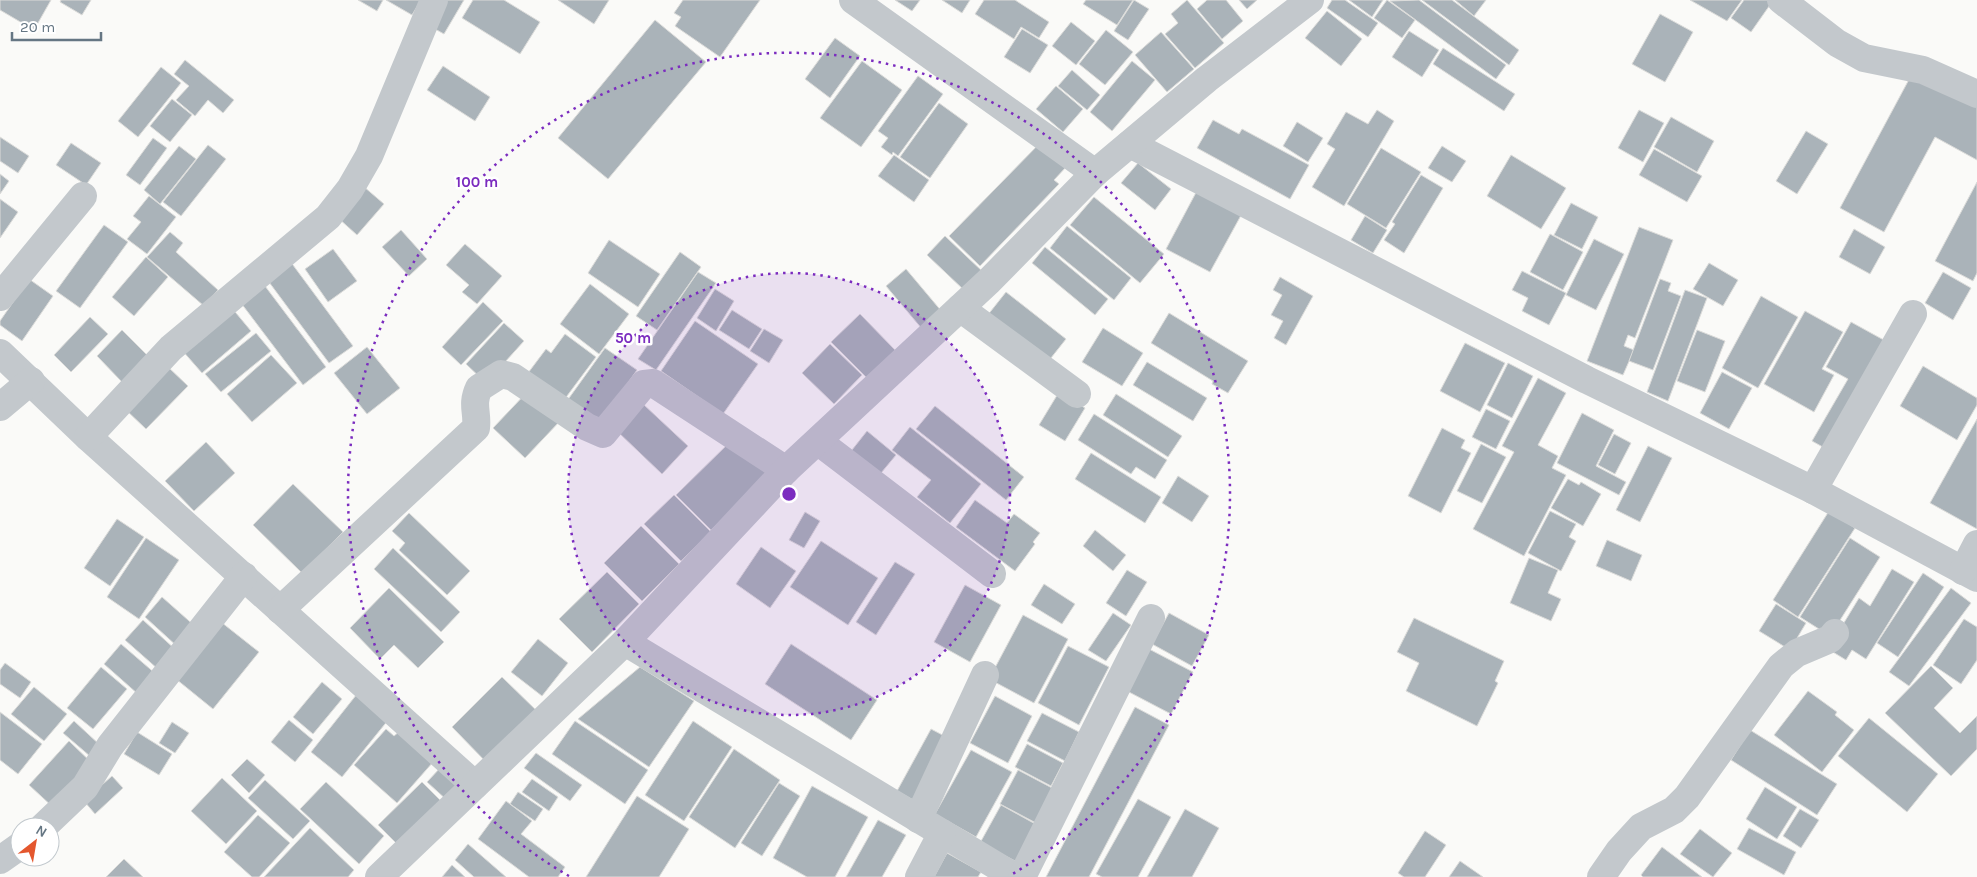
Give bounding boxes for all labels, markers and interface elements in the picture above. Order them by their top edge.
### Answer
scale bar [12,10,101,42]
text: 20 m [20,18,55,36]
text: 100 m [456,173,498,191]
text: 50 m [615,329,651,347]
centre of rings [780,485,798,503]
north arrow [10,817,60,867]
text: N [33,821,50,841]

